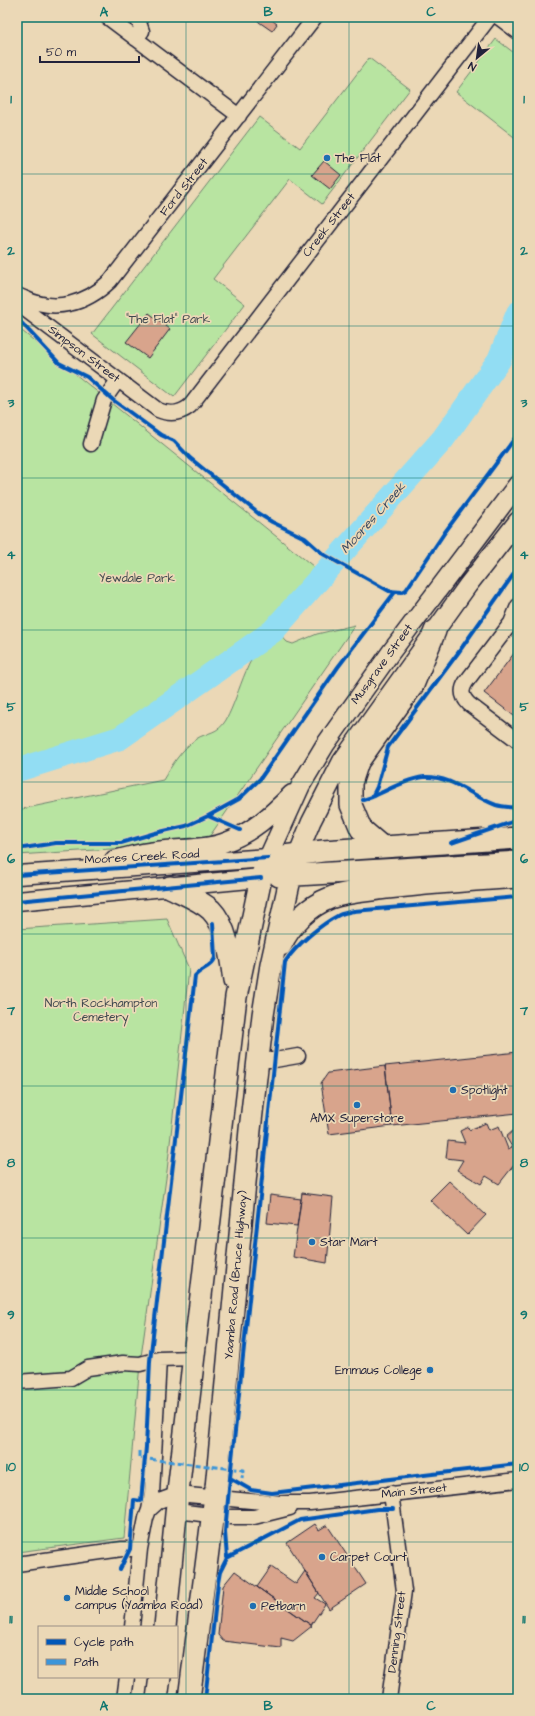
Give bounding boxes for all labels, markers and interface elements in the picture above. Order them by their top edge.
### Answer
text: A [100,3,109,21]
text: B [263,3,273,21]
text: C [426,3,436,21]
scale bar [40,38,139,64]
north arrow [457,38,497,78]
text: 50 m [46,44,77,61]
text: N [466,58,479,75]
text: 1 [10,90,12,108]
text: 1 [523,90,525,108]
place label: The Flat [335,150,381,167]
marker: The Flat [322,153,332,163]
street label: Ford Street [156,154,212,220]
street label: Creek Street [299,189,360,261]
text: 2 [6,242,15,260]
text: 2 [519,242,528,260]
park label: "The Flat" Park [126,311,211,328]
street label: Simpson Street [44,321,124,387]
text: 3 [7,394,15,412]
text: 3 [520,394,528,412]
water label: Moores Creek [336,478,410,557]
text: 4 [7,546,16,564]
text: 4 [520,546,529,564]
park label: Yewdale Park [99,570,176,587]
street label: Musgrave Street [347,620,418,708]
text: 5 [6,698,16,716]
text: 5 [519,698,529,716]
street label: Moores Creek Road [84,845,200,869]
text: 6 [7,850,16,868]
text: 6 [520,850,529,868]
park label: North Rockhampton Cemetery [45,995,157,1027]
text: 7 [6,1002,16,1020]
text: 7 [519,1002,529,1020]
place label: Spotlight [461,1082,508,1100]
marker: Spotlight [448,1085,458,1095]
marker: AMX Superstore [352,1100,362,1110]
place label: AMX Superstore [310,1110,404,1127]
text: 8 [7,1154,16,1172]
text: 8 [520,1154,529,1172]
street label: Yaamba Road (Bruce Highway) [220,1190,253,1360]
place label: Star Mart [320,1234,378,1251]
marker: Star Mart [307,1237,317,1247]
text: 9 [7,1306,15,1324]
text: 9 [520,1306,528,1324]
place label: Emmaus College [335,1362,423,1380]
marker: Emmaus College [425,1365,435,1375]
text: 10 [6,1458,17,1476]
text: 10 [519,1458,530,1476]
street label: Main Street [380,1479,448,1503]
place label: Carpet Court [330,1549,407,1566]
marker: Carpet Court [317,1552,327,1562]
place label: Middle School campus (Yaamba Road) [75,1583,203,1614]
street label: Denning Street [384,1590,411,1674]
marker: Middle School campus (Yaamba Road) [62,1593,72,1603]
place label: Petbarn [261,1598,305,1615]
marker: Petbarn [248,1601,258,1611]
text: 11 [9,1610,13,1628]
text: 11 [522,1610,526,1628]
legend [38,1626,178,1678]
text: Cycle path [74,1634,133,1652]
text: Path [74,1654,99,1671]
text: A [100,1697,109,1715]
text: B [263,1697,273,1715]
text: C [426,1697,436,1715]

